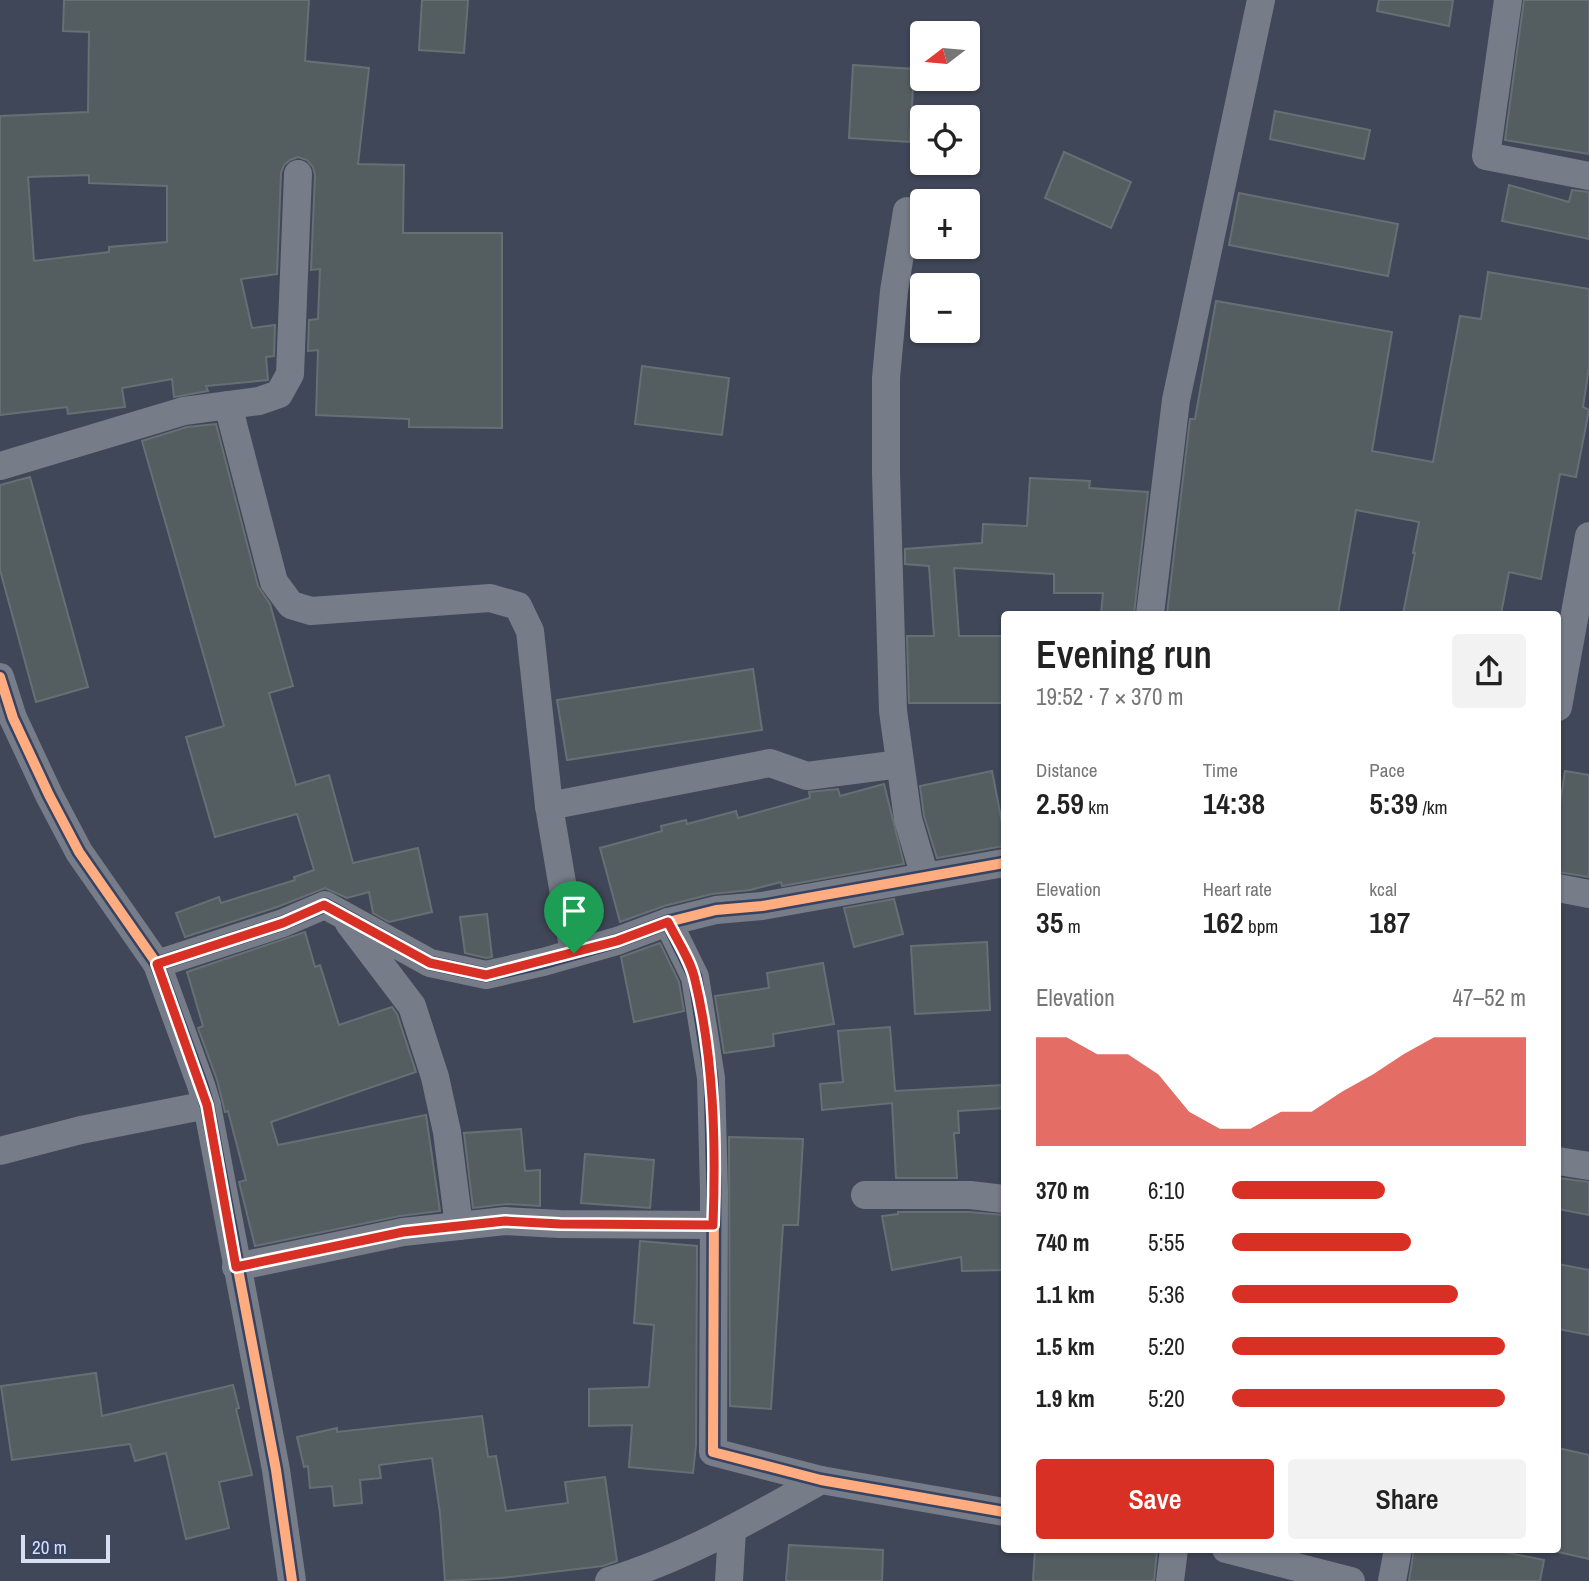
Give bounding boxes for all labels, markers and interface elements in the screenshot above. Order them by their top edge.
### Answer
north arrow [910,21,980,91]
map controls [910,21,980,343]
button: locate [910,105,980,175]
button: + [910,189,980,259]
button: − [910,273,980,343]
text: Evening run [1036,629,1212,680]
button: share [1452,634,1526,708]
text: 19:52 · 7 × 370 m [1036,681,1183,712]
text: Distance [1036,757,1097,783]
text: Time [1203,757,1238,783]
text: Pace [1369,757,1405,783]
text: 2.59 [1036,783,1084,823]
text: 14:38 [1203,783,1265,823]
text: 5:39 [1369,783,1418,823]
text: km [1084,794,1109,820]
text: /km [1418,794,1448,820]
text: Elevation [1036,876,1101,902]
text: Heart rate [1203,876,1272,902]
text: kcal [1369,876,1397,902]
pin [544,881,604,953]
icon: arrive [555,892,593,930]
text: 35 [1036,902,1063,942]
text: 162 [1203,902,1244,942]
text: 187 [1369,902,1410,942]
text: m [1063,913,1081,939]
text: bpm [1244,913,1278,939]
text: Elevation [1036,982,1115,1013]
text: 47–52 m [1453,982,1526,1013]
text: 370 m [1036,1175,1089,1206]
text: 6:10 [1148,1175,1185,1206]
text: 740 m [1036,1227,1089,1258]
text: 5:55 [1148,1227,1185,1258]
text: 1.1 km [1036,1279,1095,1310]
text: 5:36 [1148,1279,1185,1310]
text: 1.5 km [1036,1331,1095,1362]
text: 5:20 [1148,1331,1185,1362]
text: 1.9 km [1036,1383,1095,1414]
text: 5:20 [1148,1383,1185,1414]
button: Save [1036,1459,1274,1539]
button: Share [1288,1459,1526,1539]
scale bar [21,1532,110,1564]
text: 20 m [32,1534,67,1560]

